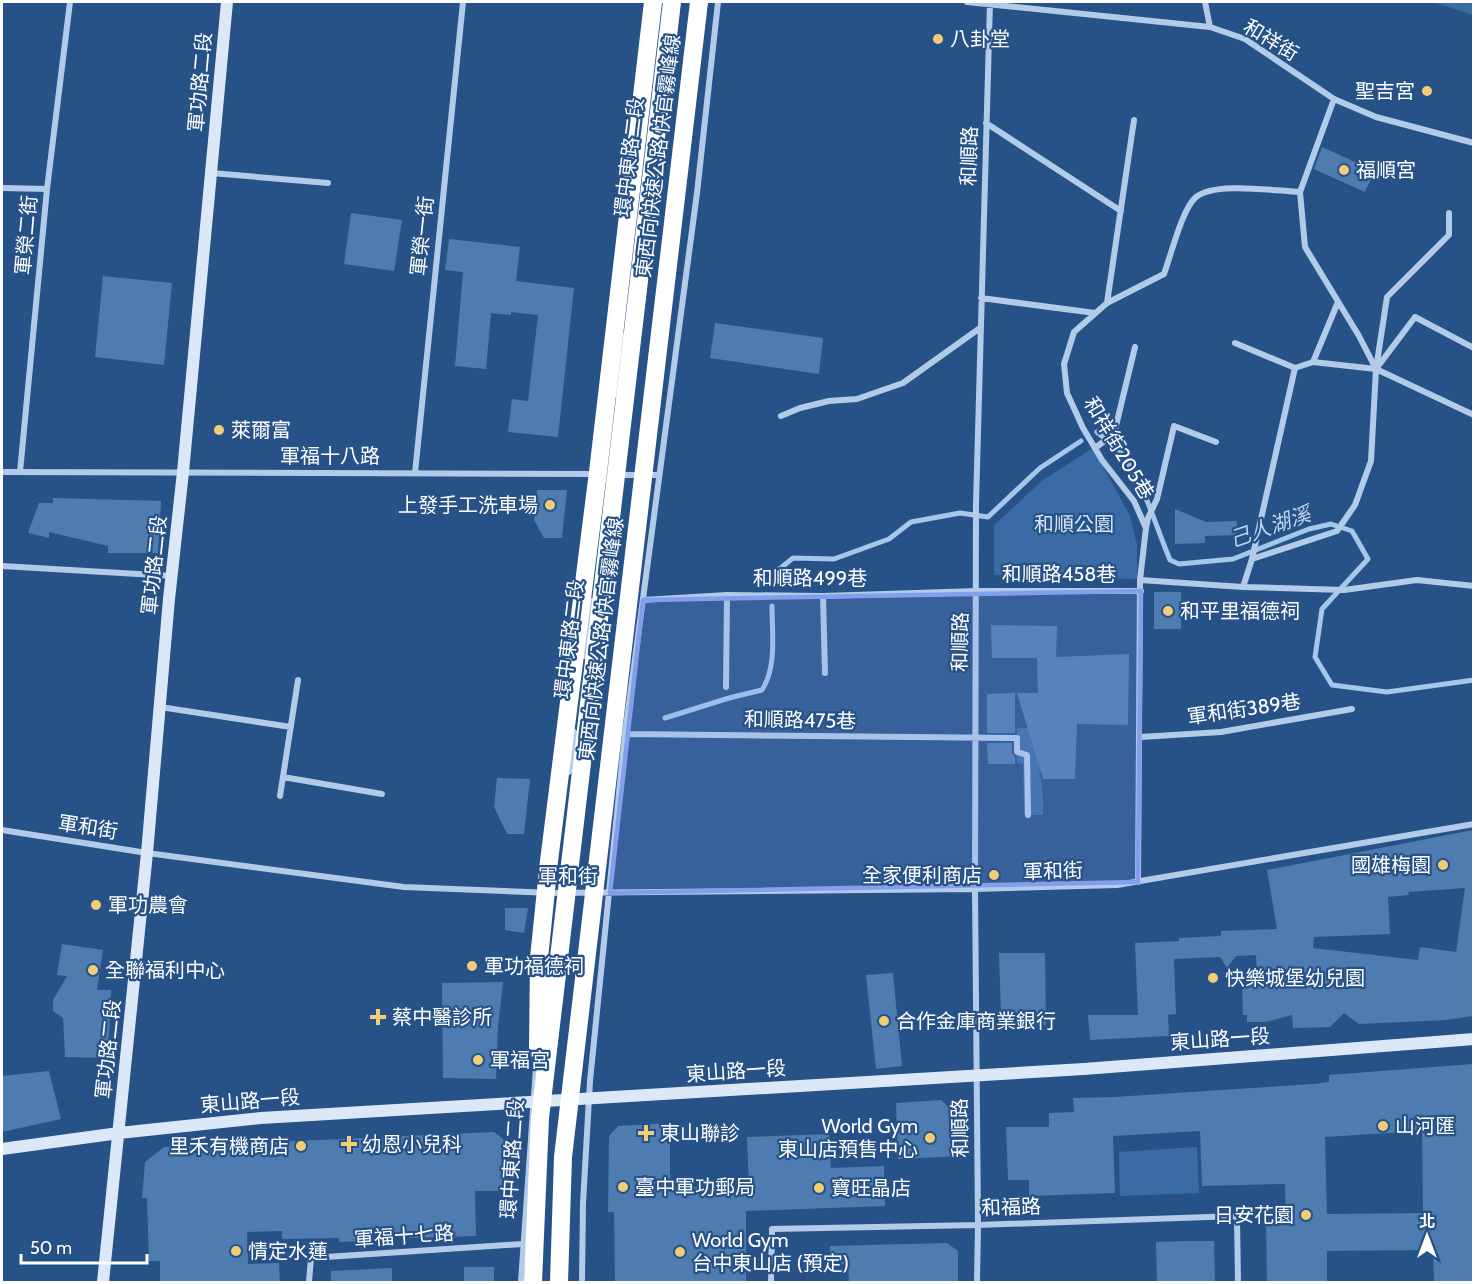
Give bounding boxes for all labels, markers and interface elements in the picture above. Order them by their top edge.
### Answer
street label: 和祥街 [1239,14,1303,66]
place label: 八卦堂 [950,27,1010,51]
street label: 軍功路二段 [184,31,216,133]
marker: 八卦堂 [931,32,945,46]
street label: 東西向快速公路 快官霧峰線 [631,33,685,279]
place label: 聖吉宮 [1355,79,1415,103]
marker: 聖吉宮 [1420,84,1434,98]
street label: 環中東路二段 [610,96,648,218]
street label: 和順路 [956,126,982,186]
place label: 福順宮 [1356,158,1416,182]
marker: 福順宮 [1337,163,1351,177]
street label: 軍榮二街 [11,194,41,276]
street label: 軍榮一街 [406,195,438,277]
street label: 和祥街205巷 [1079,392,1159,504]
place label: 萊爾富 [231,418,291,442]
marker: 萊爾富 [212,423,226,437]
street label: 軍福十八路 [280,444,380,468]
place label: 上發手工洗車場 [398,493,538,517]
marker: 上發手工洗車場 [543,498,557,512]
water label: 己人湖溪 [1226,500,1316,552]
park label: 和順公園 [1034,512,1114,536]
street label: 軍功路二段 [137,514,171,616]
street label: 東西向快速公路 快官霧峰線 [574,516,628,762]
street label: 和順路458巷 [1002,562,1116,586]
street label: 和順路499巷 [753,566,867,590]
street label: 環中東路二段 [550,578,588,700]
place label: 和平里福德祠 [1180,599,1300,623]
marker: 和平里福德祠 [1161,604,1175,618]
street label: 和順路 [947,612,973,672]
street label: 軍和街389巷 [1186,689,1302,729]
street label: 和順路475巷 [744,707,856,733]
street label: 軍和街 [56,810,120,844]
place label: 國雄梅園 [1351,853,1431,877]
street label: 軍和街 [1023,858,1083,884]
marker: 國雄梅園 [1436,858,1450,872]
place label: 全家便利商店 [862,863,982,887]
street label: 軍和街 [538,864,598,888]
marker: 全家便利商店 [987,868,1001,882]
place label: 軍功農會 [108,893,188,917]
marker: 軍功農會 [89,898,103,912]
place label: 軍功福德祠 [484,954,584,978]
place label: 全聯福利中心 [105,958,225,982]
marker: 軍功福德祠 [465,959,479,973]
marker: 全聯福利中心 [86,963,100,977]
place label: 快樂城堡幼兒園 [1225,966,1365,990]
marker: 快樂城堡幼兒園 [1206,971,1220,985]
street label: 軍功路二段 [91,998,125,1100]
place label: 蔡中醫診所 [392,1005,492,1029]
marker: 蔡中醫診所 [369,1008,387,1026]
place label: 合作金庫商業銀行 [896,1009,1056,1033]
marker: 合作金庫商業銀行 [877,1014,891,1028]
street label: 東山路一段 [1169,1024,1271,1054]
place label: 軍福宮 [490,1048,550,1072]
marker: 軍福宮 [471,1053,485,1067]
street label: 東山路一段 [685,1056,787,1086]
street label: 東山路一段 [199,1085,301,1117]
street label: 環中東路二段 [496,1098,528,1220]
street label: 和順路 [947,1098,973,1158]
place label: World Gym 東山店預售中心 [778,1114,918,1161]
place label: 山河匯 [1395,1114,1455,1138]
marker: 山河匯 [1376,1119,1390,1133]
place label: 東山聯診 [660,1121,740,1145]
marker: 東山聯診 [637,1124,655,1142]
marker: World Gym 東山店預售中心 [923,1131,937,1145]
place label: 幼恩小兒科 [362,1132,462,1156]
place label: 里禾有機商店 [169,1134,289,1158]
marker: 幼恩小兒科 [340,1135,358,1153]
marker: 里禾有機商店 [294,1139,308,1153]
place label: 臺中軍功郵局 [635,1175,755,1199]
place label: 寶旺晶店 [831,1176,911,1200]
marker: 臺中軍功郵局 [616,1180,630,1194]
marker: 寶旺晶店 [812,1181,826,1195]
street label: 和福路 [981,1194,1041,1220]
place label: 日安花園 [1214,1203,1294,1227]
north arrow [1397,1206,1457,1266]
marker: 日安花園 [1299,1208,1313,1222]
text: 北 [1419,1212,1435,1231]
street label: 軍福十七路 [353,1221,455,1251]
scale bar [21,1227,147,1265]
place label: World Gym 台中東山店 (預定) [692,1228,849,1275]
text: 50 m [30,1237,72,1259]
place label: 情定水蓮 [248,1239,328,1263]
marker: 情定水蓮 [229,1244,243,1258]
marker: World Gym 台中東山店 (預定) [673,1245,687,1259]

